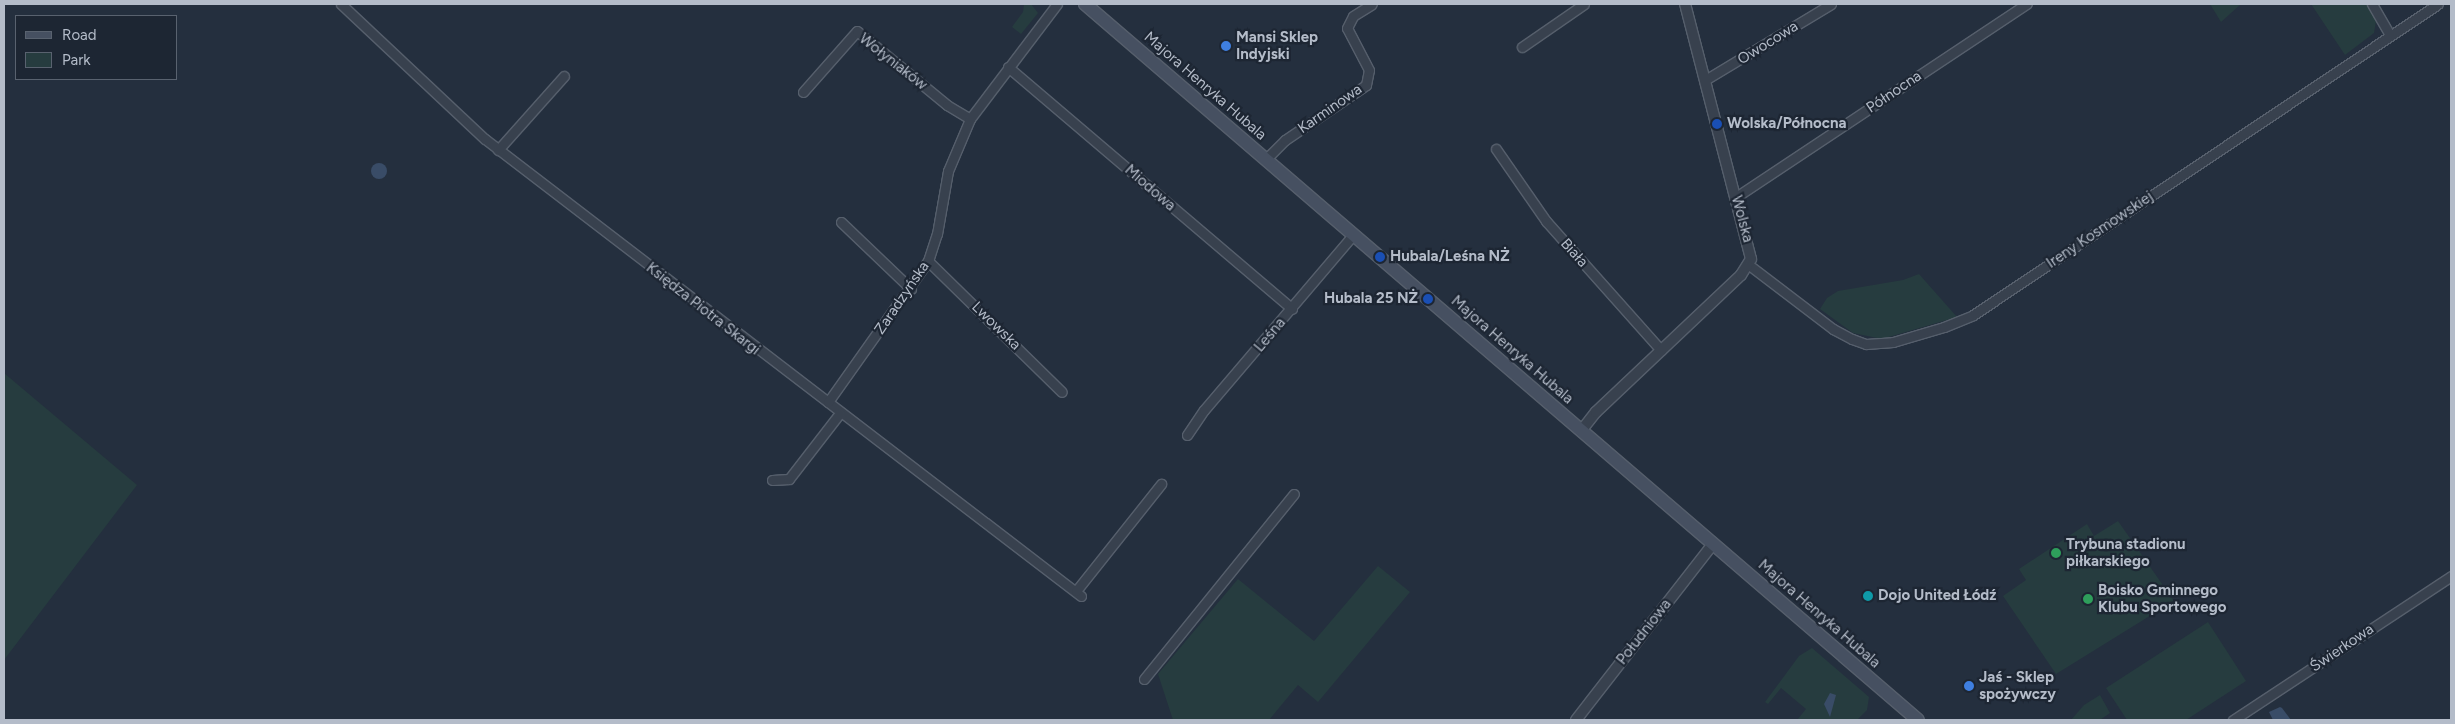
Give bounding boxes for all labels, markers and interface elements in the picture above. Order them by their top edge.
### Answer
legend [15,15,178,80]
street label: Owocowa [1734,17,1802,69]
text: Road [62,26,97,44]
street label: Majora Henryka Hubala [1140,28,1270,144]
place label: Mansi Sklep Indyjski [1236,28,1318,63]
street label: Wołyniaków [855,30,931,94]
marker: Mansi Sklep Indyjski [1220,40,1232,52]
text: Park [62,51,91,69]
street label: Północna [1863,67,1925,117]
street label: Karminowa [1294,80,1366,138]
place label: Wolska/Północna [1727,115,1847,133]
marker: Wolska/Północna [1711,118,1723,130]
street label: Miodowa [1121,161,1179,215]
street label: Ireny Kosmowskiej [2043,188,2157,272]
street label: Wolska [1727,194,1757,244]
street label: Biała [1557,235,1591,271]
place label: Hubala/Leśna NŻ [1390,248,1510,266]
marker: Hubala/Leśna NŻ [1374,251,1386,263]
street label: Zaradzyńska [871,258,933,338]
street label: Księdza Piotra Skargi [642,259,764,359]
place label: Hubala 25 NŻ [1324,290,1418,308]
street label: Majora Henryka Hubala [1447,292,1577,408]
marker: Hubala 25 NŻ [1422,293,1434,305]
street label: Lwowska [968,298,1024,354]
street label: Leśna [1251,314,1289,356]
place label: Trybuna stadionu piłkarskiego [2066,535,2186,570]
marker: Trybuna stadionu piłkarskiego [2050,547,2062,559]
street label: Majora Henryka Hubala [1754,556,1884,672]
place label: Boisko Gminnego Klubu Sportowego [2098,581,2226,616]
place label: Dojo United Łódź [1878,587,1996,605]
marker: Dojo United Łódź [1862,590,1874,602]
marker: Boisko Gminnego Klubu Sportowego [2082,593,2094,605]
street label: Południowa [1613,596,1675,668]
street label: Świerkowa [2307,620,2377,676]
place label: Jaś - Sklep spożywczy [1979,668,2056,703]
marker: Jaś - Sklep spożywczy [1963,680,1975,692]

